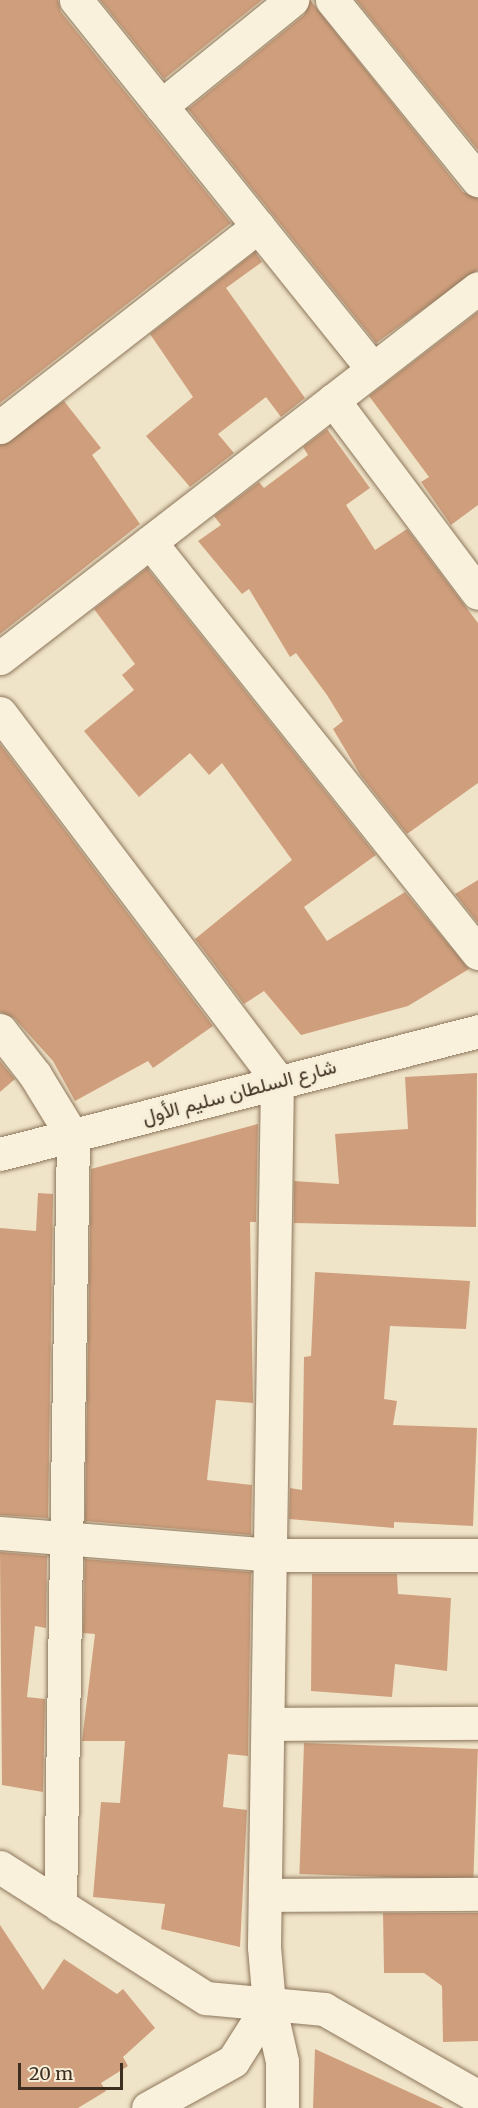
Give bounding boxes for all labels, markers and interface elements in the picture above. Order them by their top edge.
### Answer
street label: شارع السلطان سليم الأول [139,1054,339,1128]
scale bar [21,2051,126,2089]
text: 20 m [29,2062,73,2085]

